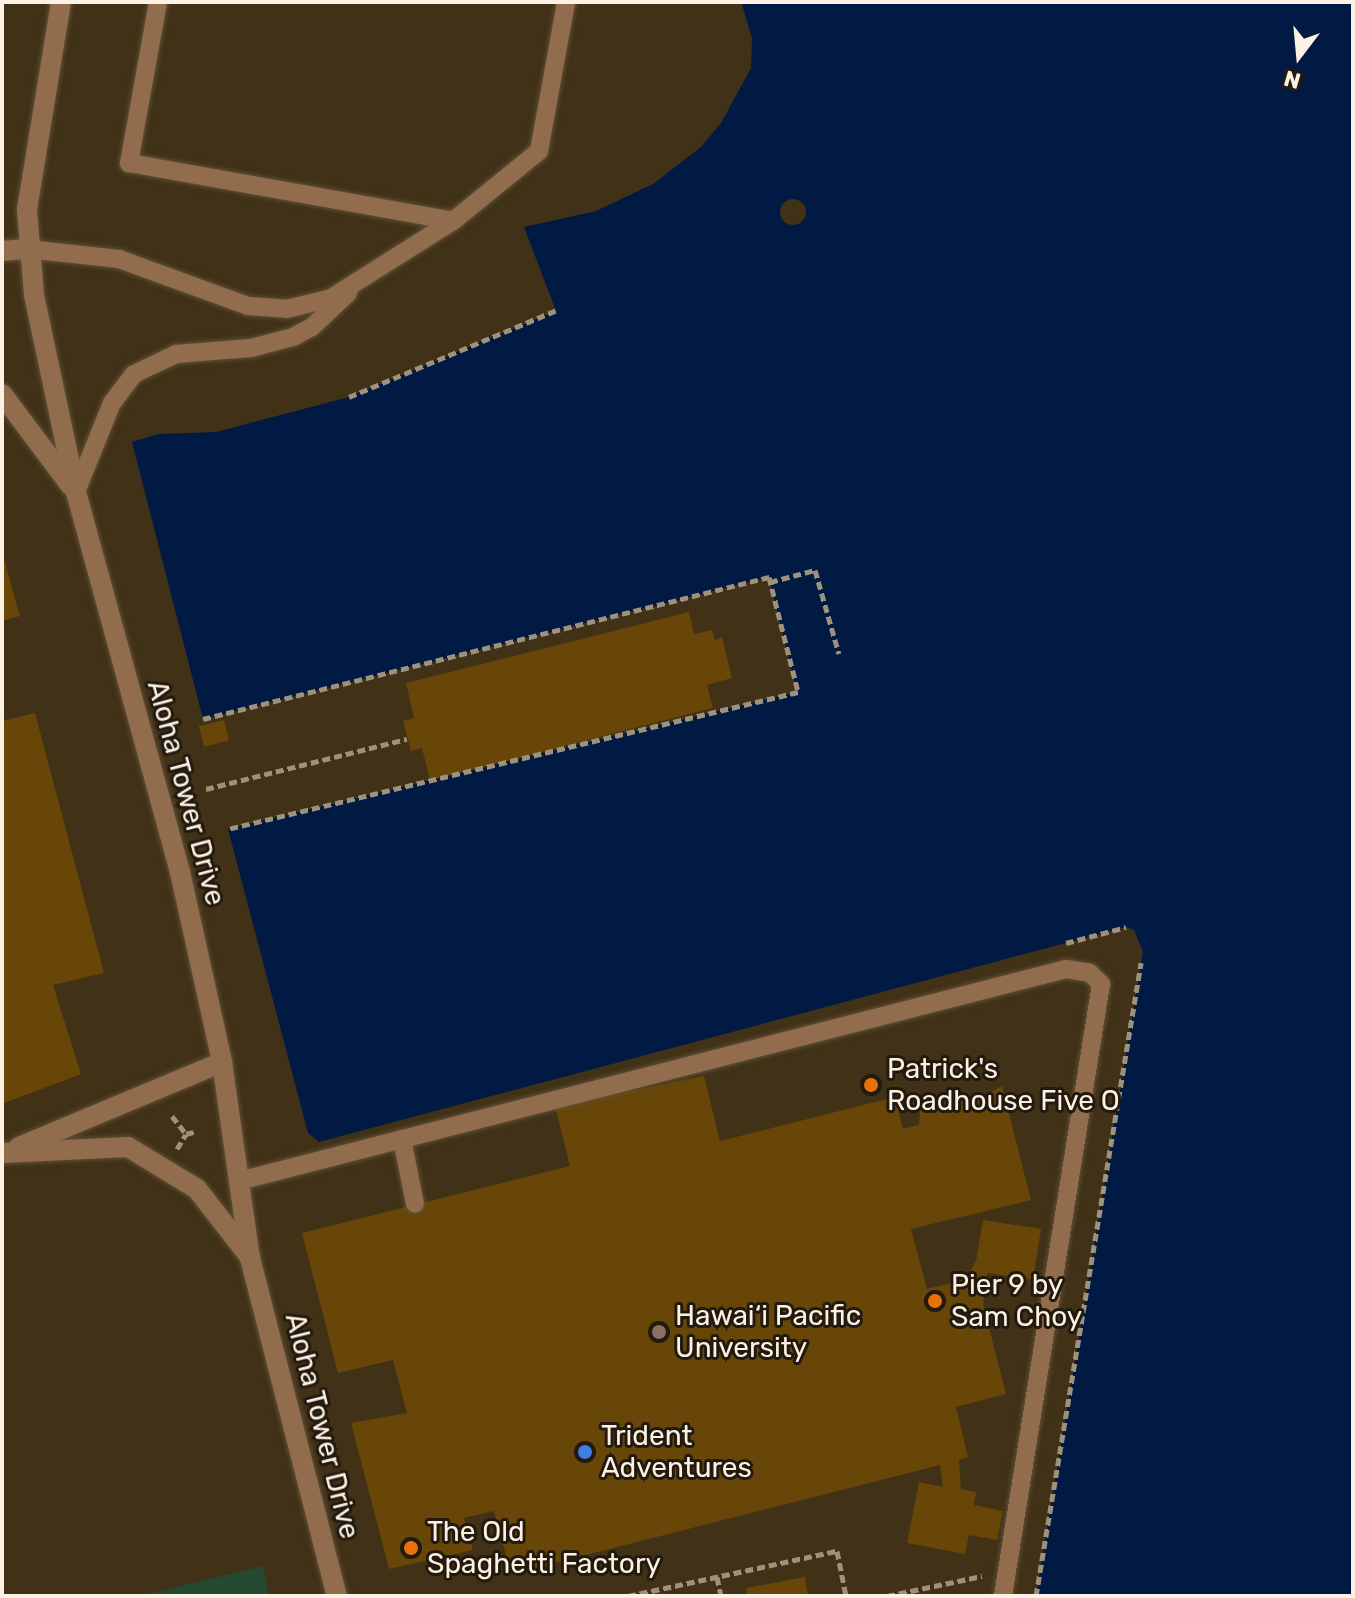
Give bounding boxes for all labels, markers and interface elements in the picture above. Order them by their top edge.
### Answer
north arrow [1259,16,1339,96]
text: N [1281,64,1304,95]
street label: Aloha Tower Drive [140,676,232,910]
place label: Patrick's Roadhouse Five O [887,1052,1120,1118]
marker: Patrick's Roadhouse Five O [862,1076,880,1094]
place label: Pier 9 by Sam Choy [951,1268,1082,1334]
marker: Pier 9 by Sam Choy [926,1292,944,1310]
place label: Hawai‘i Pacific University [675,1299,861,1365]
street label: Aloha Tower Drive [278,1309,366,1543]
marker: Hawai‘i Pacific University [650,1323,668,1341]
place label: Trident Adventures [601,1419,752,1485]
marker: Trident Adventures [576,1443,594,1461]
place label: The Old Spaghetti Factory [427,1515,661,1581]
marker: The Old Spaghetti Factory [402,1539,420,1557]

